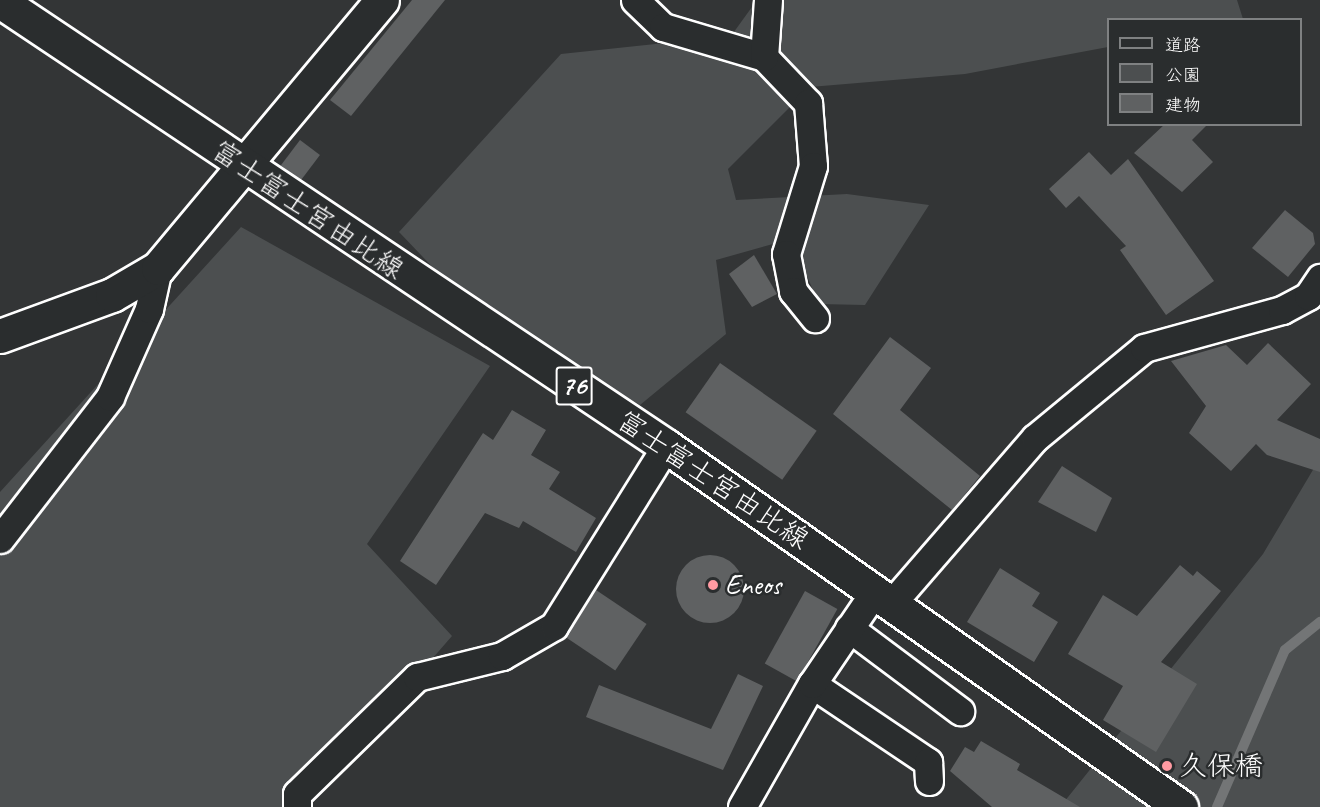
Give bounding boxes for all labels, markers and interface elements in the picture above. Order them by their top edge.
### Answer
legend [1107,18,1302,126]
text: 道路 [1165,34,1201,56]
text: 公園 [1165,64,1201,86]
text: 建物 [1165,94,1201,116]
street label: 富士富士宮由比線 [206,133,410,287]
road number: 76 [554,362,594,410]
street label: 富士富士宮由比線 [611,403,815,557]
place label: Eneos [725,568,781,602]
marker: Eneos [706,578,720,592]
place label: 久保橋 [1179,749,1263,783]
marker: 久保橋 [1160,759,1174,773]

